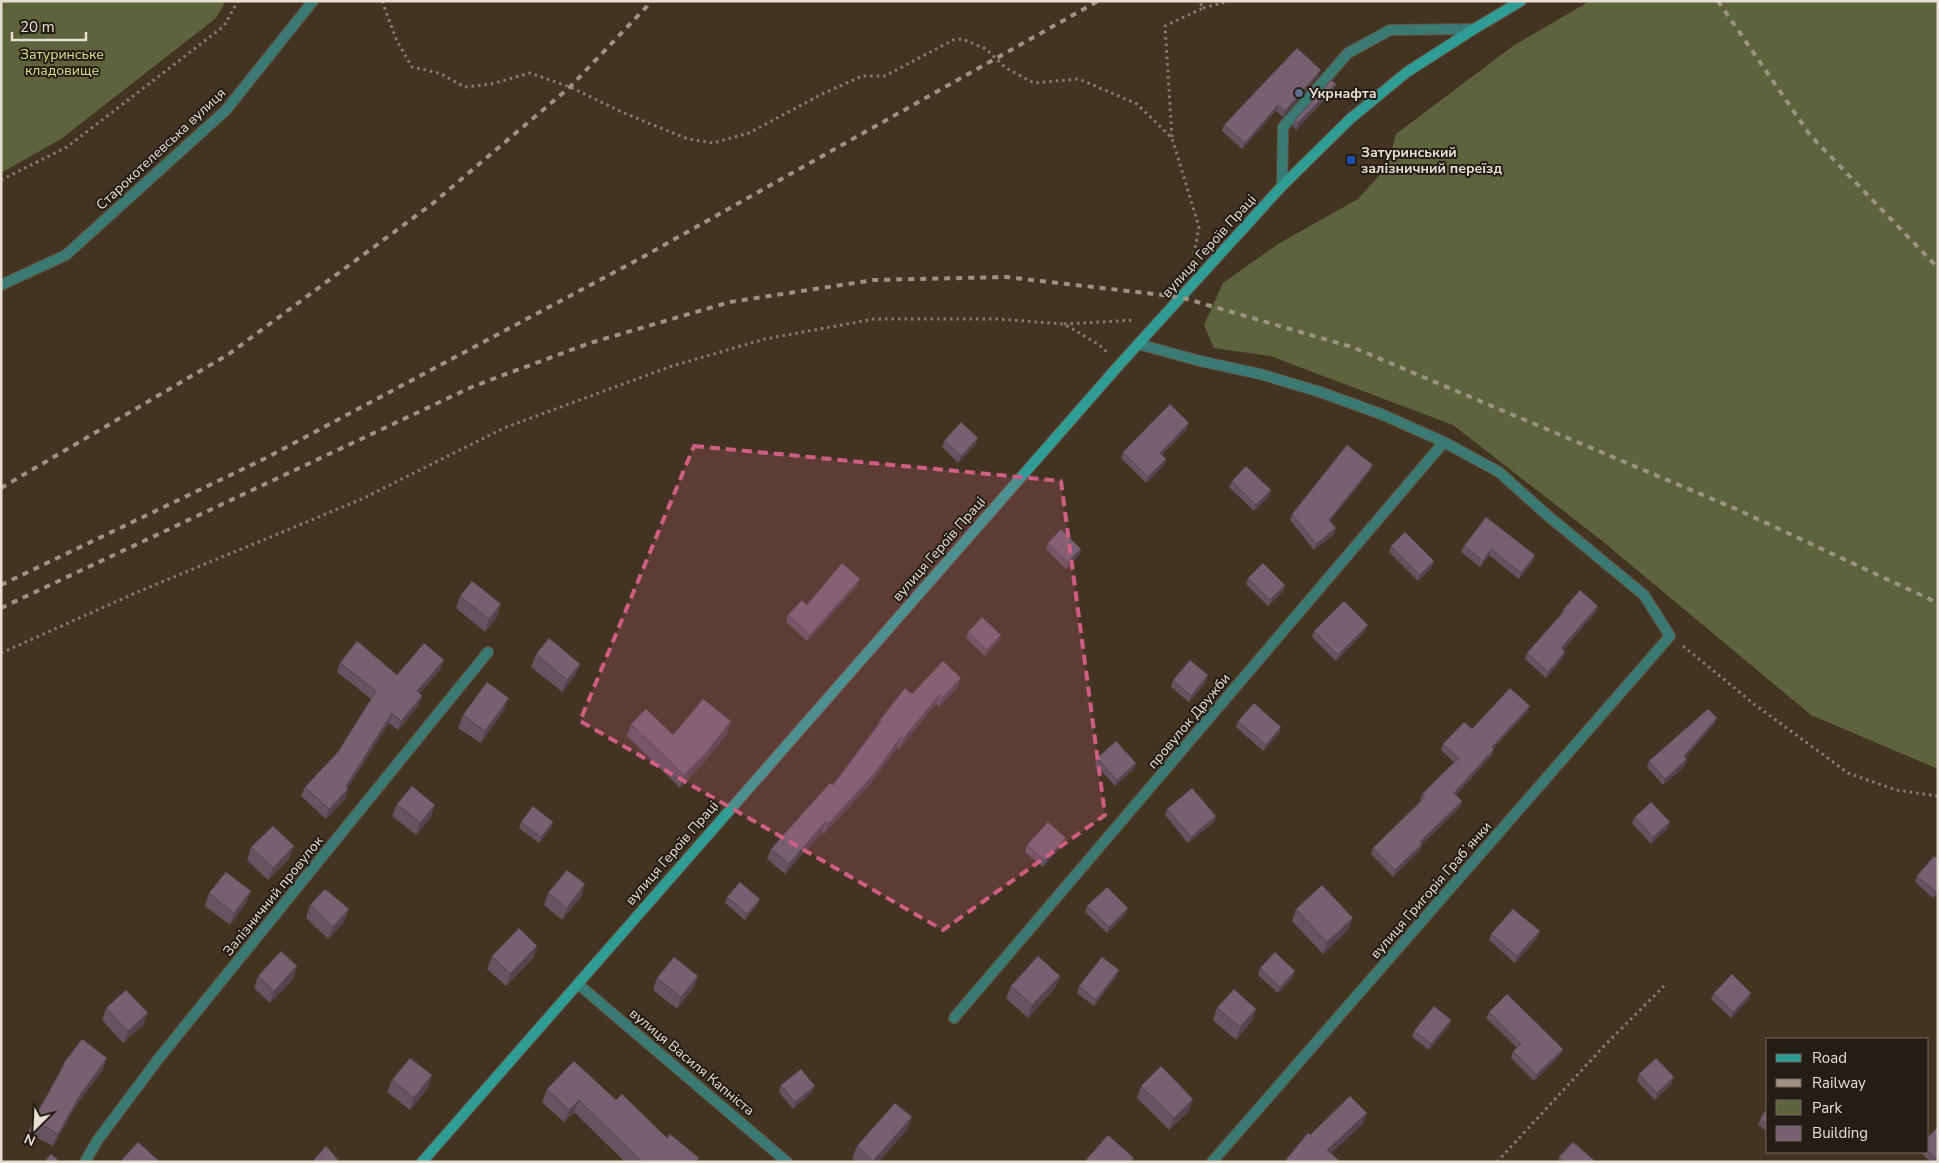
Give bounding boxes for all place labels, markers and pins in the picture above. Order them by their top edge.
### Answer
place label: Укрнафта [1308,84,1377,103]
marker: Укрнафта [1293,87,1305,99]
place label: Затуринський залізничний переїзд [1361,143,1503,178]
marker: Затуринський залізничний переїзд [1345,154,1357,166]

